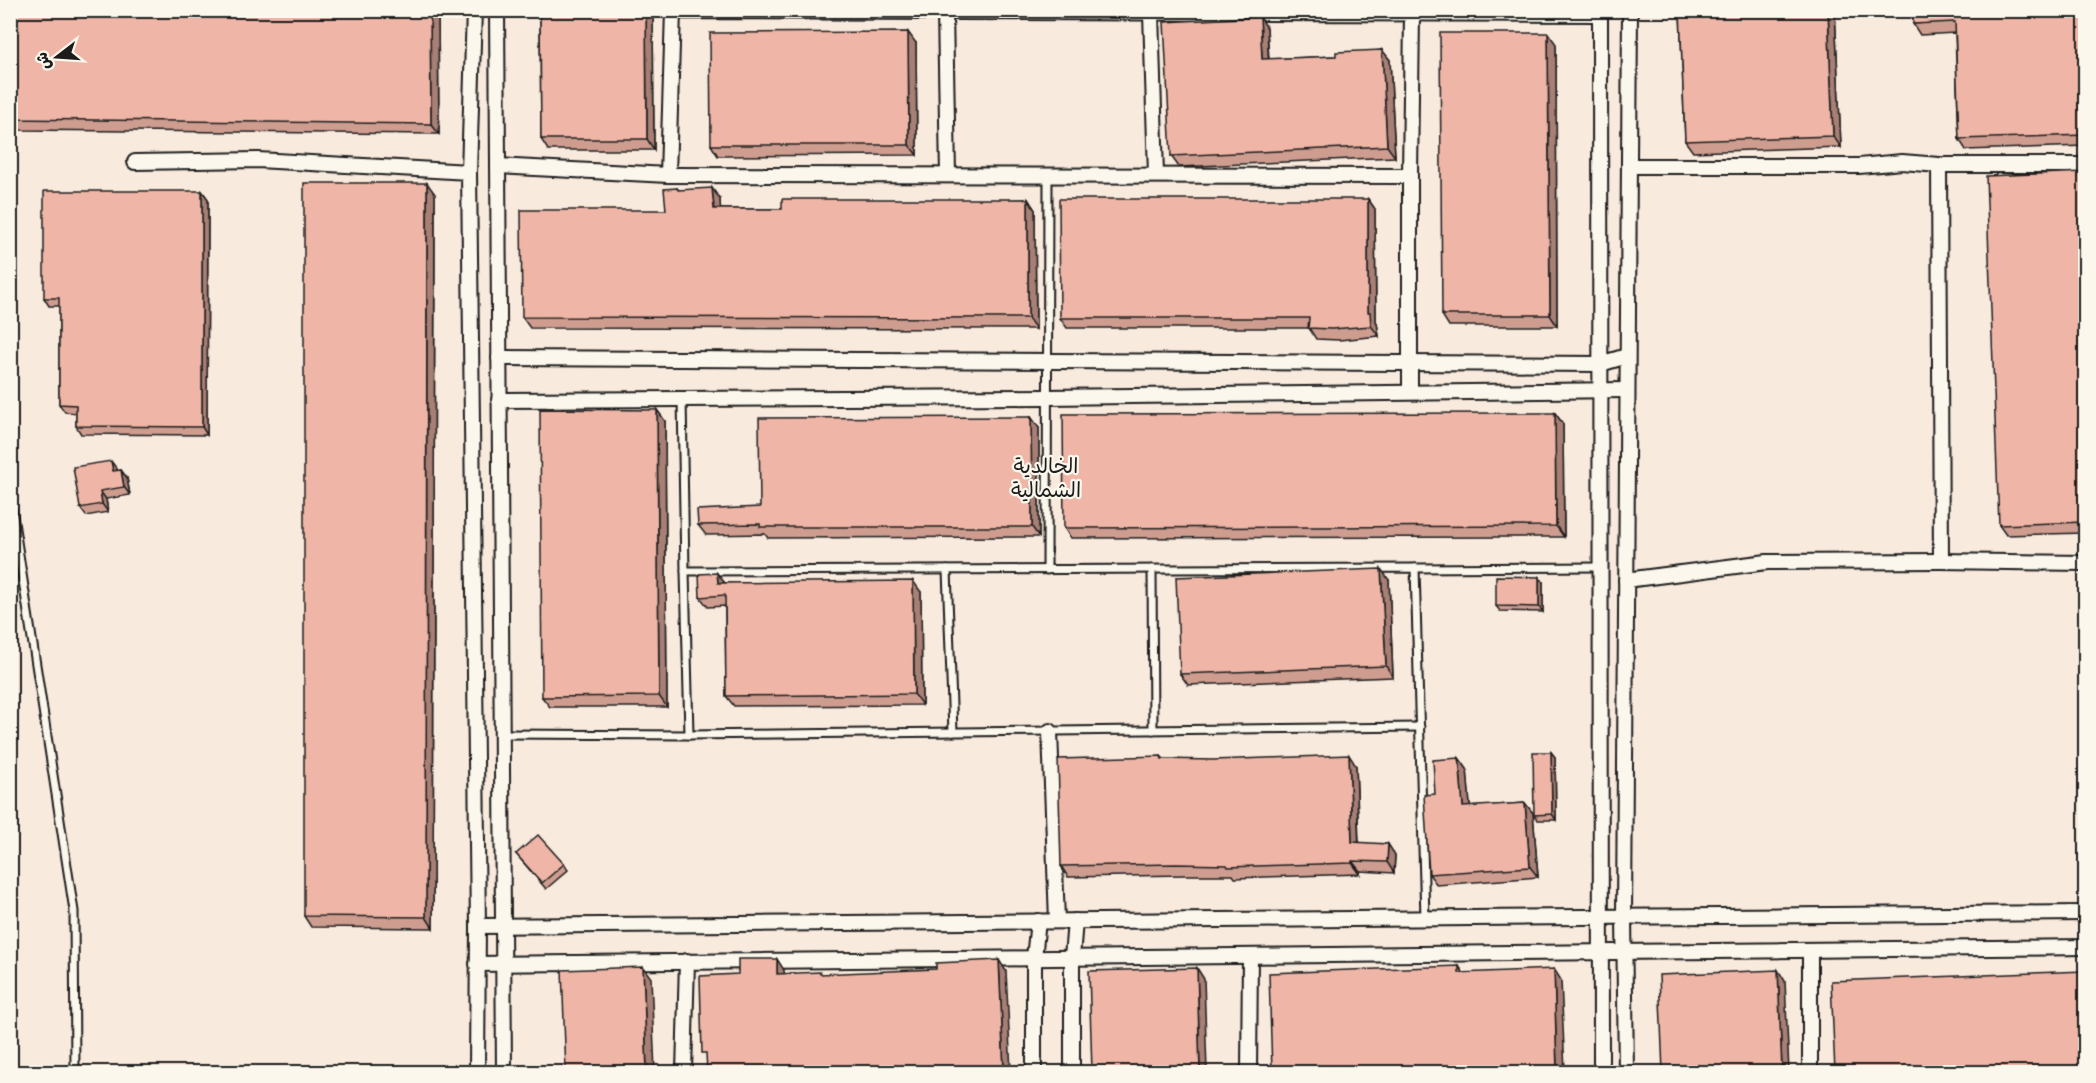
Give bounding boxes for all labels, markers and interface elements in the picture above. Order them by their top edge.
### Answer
north arrow [27,27,87,87]
text: ش [32,50,56,72]
district label: الخالدية الشمالية [1011,454,1081,503]

